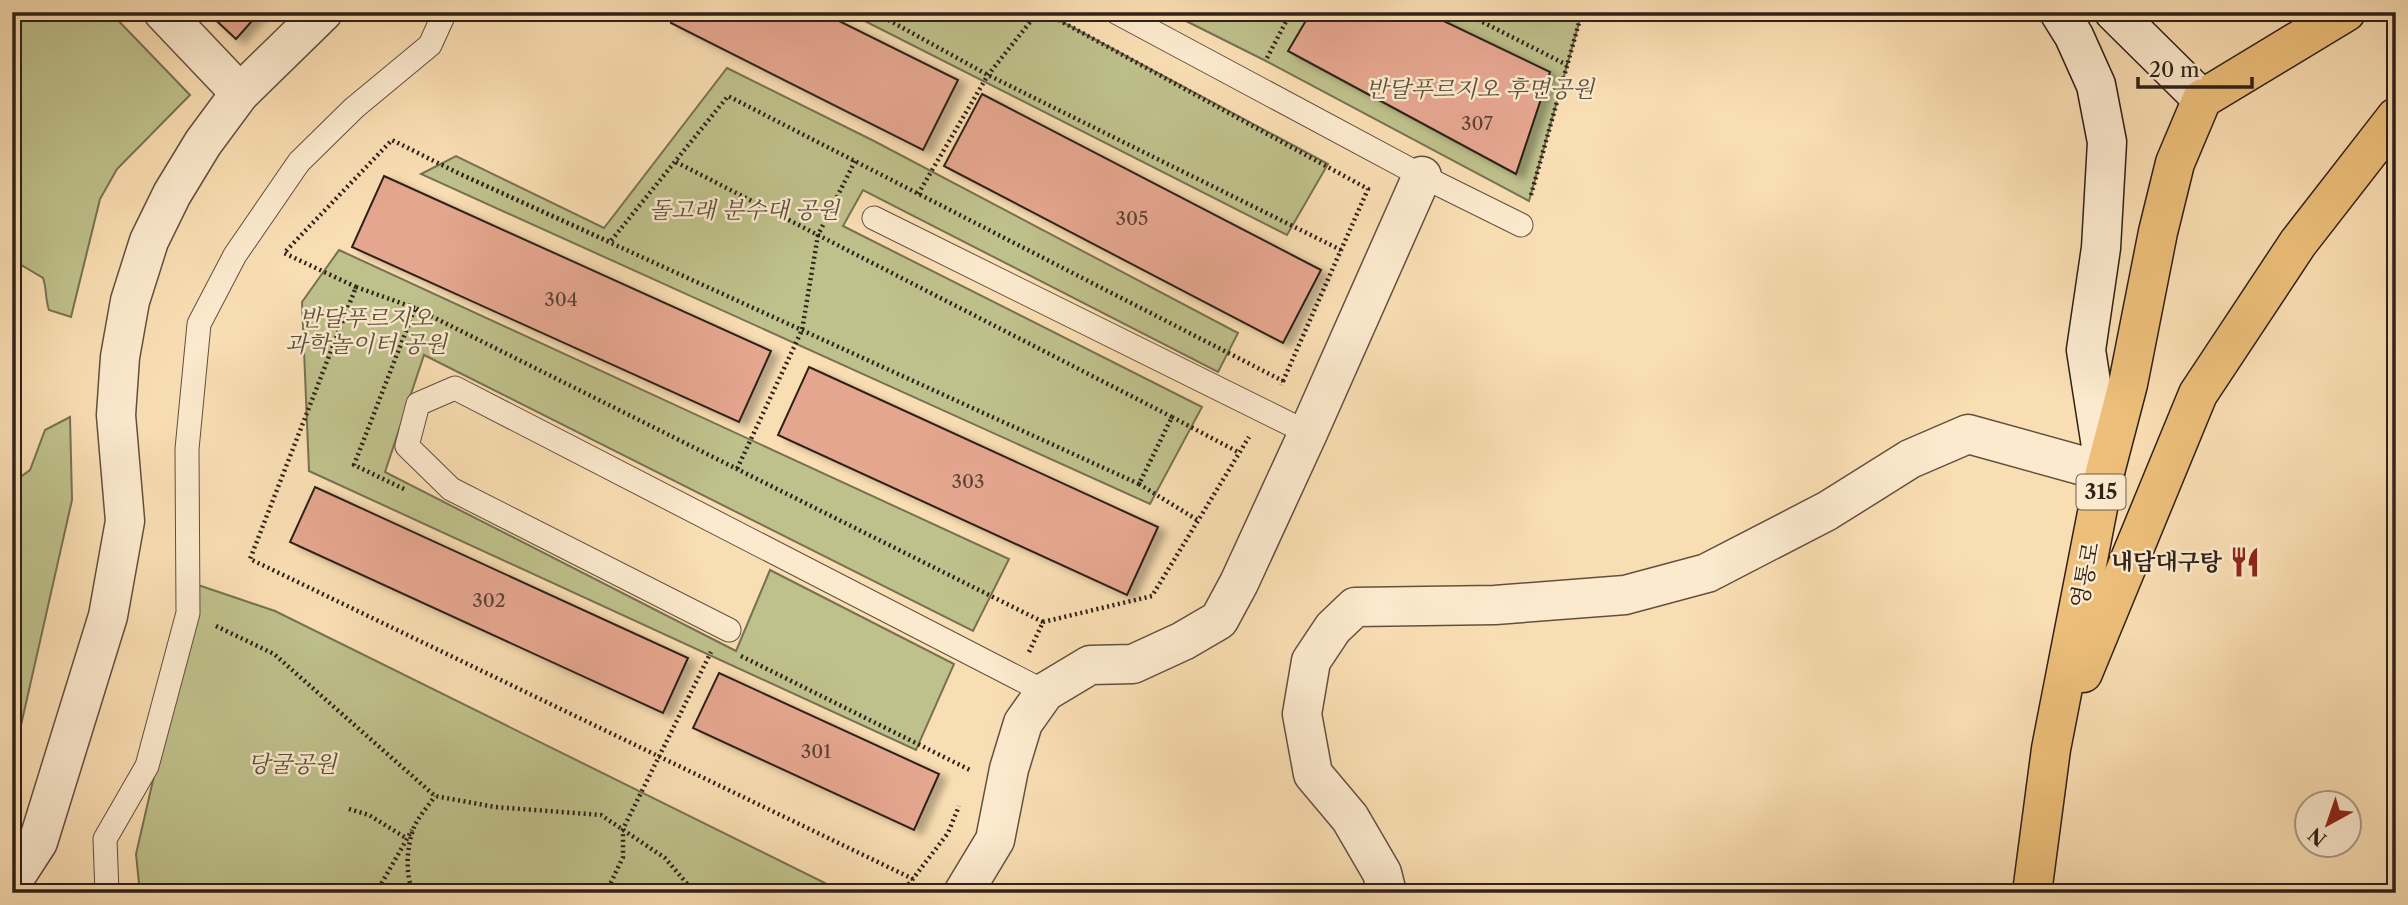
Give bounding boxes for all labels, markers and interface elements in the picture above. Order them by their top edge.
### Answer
scale bar [2138,46,2252,90]
text: 20 m [2149,57,2200,82]
park label: 반달푸르지오 후면공원 [1366,75,1596,103]
house number: 307 [1461,112,1494,135]
park label: 돌고래 분수대 공원 [649,196,841,224]
house number: 305 [1116,207,1148,230]
house number: 304 [544,288,578,311]
park label: 반달푸르지오 과학놀이터 공원 [285,304,449,358]
house number: 303 [952,470,984,493]
road number: 315 [2076,475,2126,510]
street label: 영통로 [2065,540,2105,610]
restaurant icon: 내담대구탕 [2228,545,2262,579]
place label: 내담대구탕 [2111,548,2223,576]
house number: 302 [472,589,506,612]
house number: 301 [801,740,831,763]
park label: 당굴공원 [248,750,338,778]
north arrow [2292,790,2362,860]
text: N [2304,823,2331,851]

